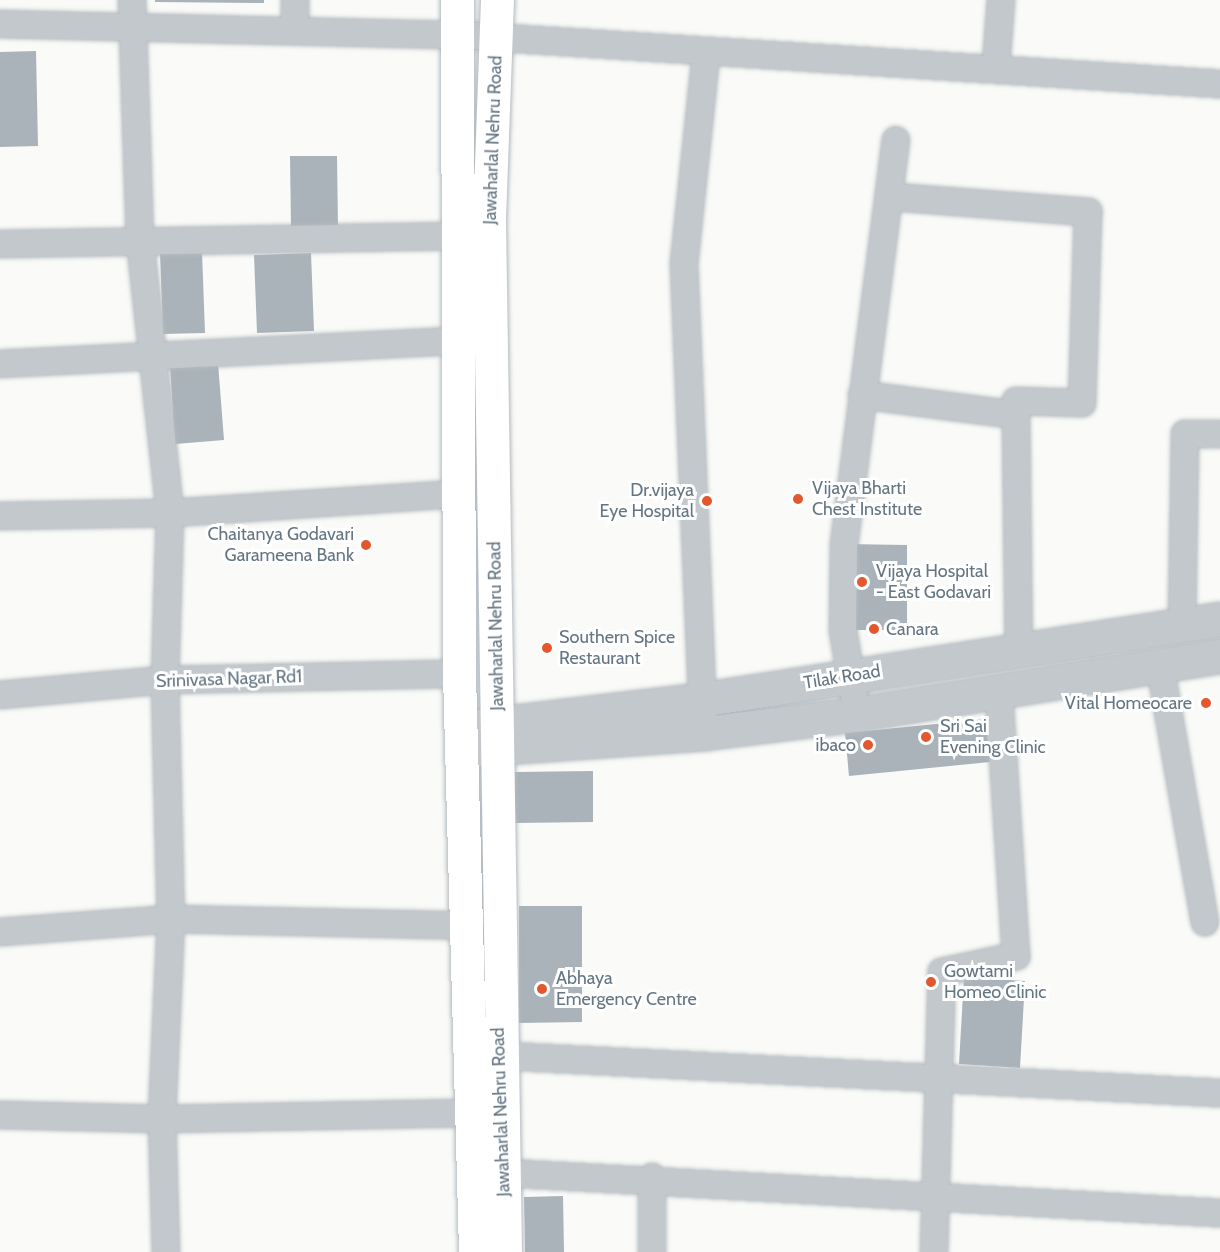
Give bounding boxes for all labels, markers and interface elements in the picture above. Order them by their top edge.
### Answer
street label: Jawaharlal Nehru Road [479,55,507,225]
place label: Vijaya Bharti Chest Institute [812,478,922,520]
place label: Dr.vijaya Eye Hospital [600,480,694,522]
marker: Vijaya Bharti Chest Institute [789,490,807,508]
marker: Dr.vijaya Eye Hospital [698,492,716,510]
place label: Chaitanya Godavari Garameena Bank [207,524,354,566]
marker: Chaitanya Godavari Garameena Bank [359,538,373,552]
street label: Jawaharlal Nehru Road [484,541,508,711]
place label: Vijaya Hospital - East Godavari [876,561,991,604]
marker: Vijaya Hospital - East Godavari [853,573,871,591]
place label: Canara [886,618,939,640]
marker: Canara [867,622,881,636]
place label: Southern Spice Restaurant [559,627,675,670]
marker: Southern Spice Restaurant [540,641,554,655]
street label: Tilak Road [802,660,882,694]
street label: Srinivasa Nagar Rd1 [156,666,302,692]
place label: Vital Homeocare [1065,692,1192,714]
marker: Vital Homeocare [1197,694,1215,712]
place label: Sri Sai Evening Clinic [940,716,1046,758]
marker: Sri Sai Evening Clinic [917,728,935,746]
place label: ibaco [816,734,856,756]
marker: ibaco [861,738,875,752]
place label: Gowtami Homeo Clinic [944,961,1047,1004]
place label: Abhaya Emergency Centre [556,968,697,1010]
marker: Gowtami Homeo Clinic [922,973,940,991]
marker: Abhaya Emergency Centre [533,980,551,998]
street label: Jawaharlal Nehru Road [487,1027,515,1197]

